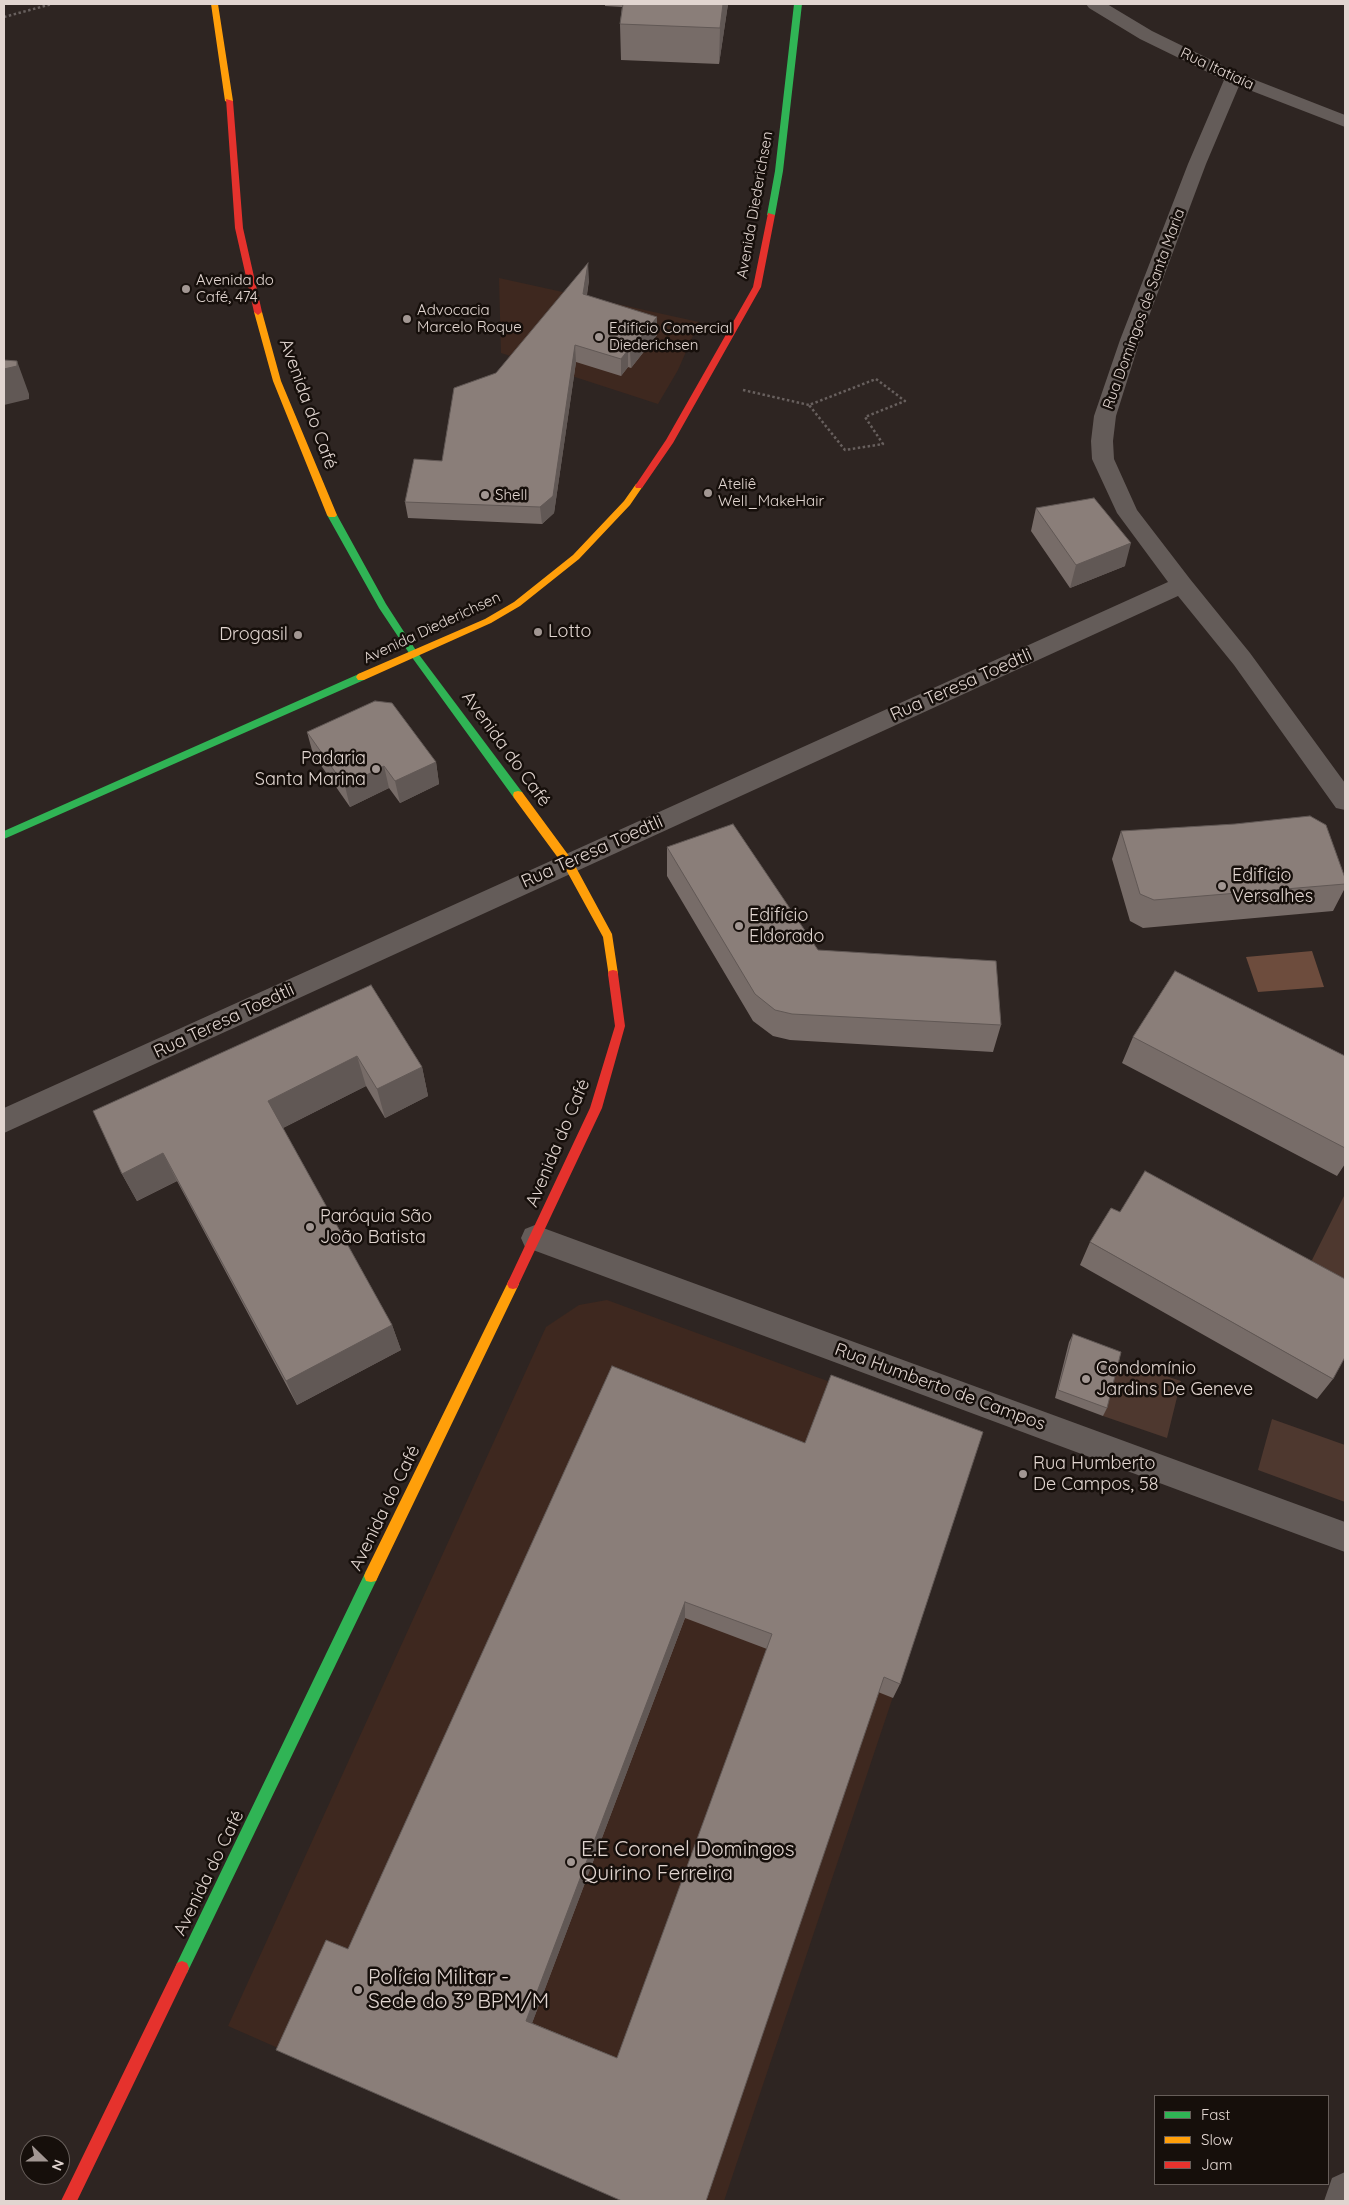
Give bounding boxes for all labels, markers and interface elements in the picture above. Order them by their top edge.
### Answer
street label: Rua Itatiaia [1177,44,1257,94]
street label: Avenida Diederichsen [733,130,777,280]
street label: Rua Domingos de Santa Maria [1099,206,1189,412]
place label: Avenida do Café, 474 [196,271,274,306]
marker: Avenida do Café, 474 [180,283,192,295]
place label: Advocacia Marcelo Roque [417,301,522,336]
marker: Advocacia Marcelo Roque [401,313,413,325]
place label: Edificio Comercial Diederichsen [609,319,732,354]
marker: Edificio Comercial Diederichsen [593,331,605,343]
street label: Avenida do Café [274,336,342,472]
place label: Ateliê Well_MakeHair [718,475,824,510]
place label: Shell [495,486,527,504]
marker: Ateliê Well_MakeHair [702,487,714,499]
marker: Shell [479,489,491,501]
street label: Avenida Diederichsen [361,588,503,668]
place label: Lotto [548,621,591,643]
place label: Drogasil [219,624,288,646]
marker: Lotto [532,626,544,638]
marker: Drogasil [292,629,304,641]
street label: Rua Teresa Toedtli [887,644,1035,726]
street label: Avenida do Café [457,687,555,811]
place label: Padaria Santa Marina [255,748,366,791]
marker: Padaria Santa Marina [370,763,382,775]
street label: Rua Teresa Toedtli [518,811,666,893]
place label: Edifício Versalhes [1232,865,1313,908]
marker: Edifício Versalhes [1216,880,1228,892]
place label: Edifício Eldorado [749,905,824,948]
marker: Edifício Eldorado [733,920,745,932]
street label: Rua Teresa Toedtli [150,979,298,1063]
street label: Avenida do Café [521,1076,595,1210]
place label: Paróquia São João Batista [320,1206,432,1248]
marker: Paróquia São João Batista [304,1221,316,1233]
street label: Rua Humberto de Campos [832,1339,1048,1435]
place label: Condomínio Jardins De Geneve [1096,1358,1253,1400]
marker: Condomínio Jardins De Geneve [1080,1373,1092,1385]
street label: Avenida do Café [345,1442,425,1574]
place label: Rua Humberto De Campos, 58 [1033,1453,1158,1496]
marker: Rua Humberto De Campos, 58 [1017,1468,1029,1480]
street label: Avenida do Café [169,1807,249,1939]
place label: E.E Coronel Domingos Quirino Ferreira [581,1837,795,1887]
marker: E.E Coronel Domingos Quirino Ferreira [565,1856,577,1868]
place label: Polícia Militar - Sede do 3º BPM/M [368,1965,549,2015]
marker: Polícia Militar - Sede do 3º BPM/M [352,1984,364,1996]
legend [1154,2095,1329,2185]
text: Fast [1201,2105,1230,2124]
text: Slow [1201,2130,1233,2149]
north arrow [20,2135,70,2185]
text: Jam [1201,2155,1232,2174]
text: N [48,2157,68,2173]

